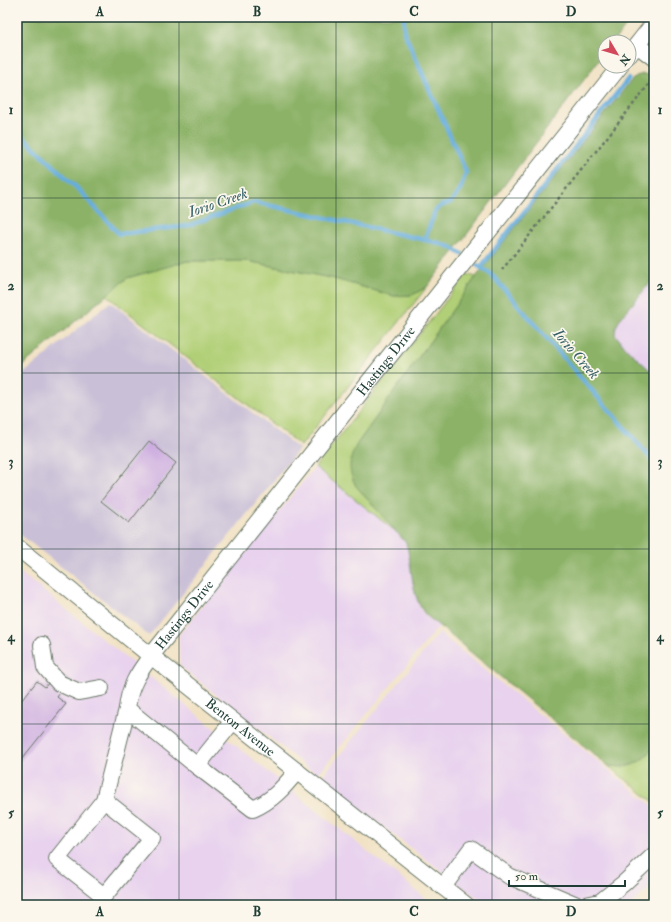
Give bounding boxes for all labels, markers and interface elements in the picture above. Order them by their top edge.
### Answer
text: A [95,4,105,20]
text: B [253,4,261,20]
text: C [409,4,419,20]
text: D [566,4,577,20]
north arrow [597,34,637,74]
text: N [616,51,633,69]
text: 1 [9,102,14,118]
text: 1 [658,102,663,118]
water label: Iorio Creek [185,184,250,222]
text: 2 [8,278,15,294]
text: 2 [657,278,664,294]
street label: Hastings Drive [353,322,419,399]
water label: Iorio Creek [548,324,603,383]
text: 3 [9,454,14,470]
text: 3 [658,454,663,470]
street label: Hastings Drive [151,576,217,653]
text: 4 [6,629,15,645]
text: 4 [655,629,664,645]
street label: Benton Avenue [202,694,279,760]
text: 5 [8,805,14,821]
text: 5 [657,805,663,821]
scale bar [509,862,625,888]
text: 50 m [515,869,539,884]
text: A [95,904,105,920]
text: B [253,904,261,920]
text: C [409,904,419,920]
text: D [566,904,577,920]

